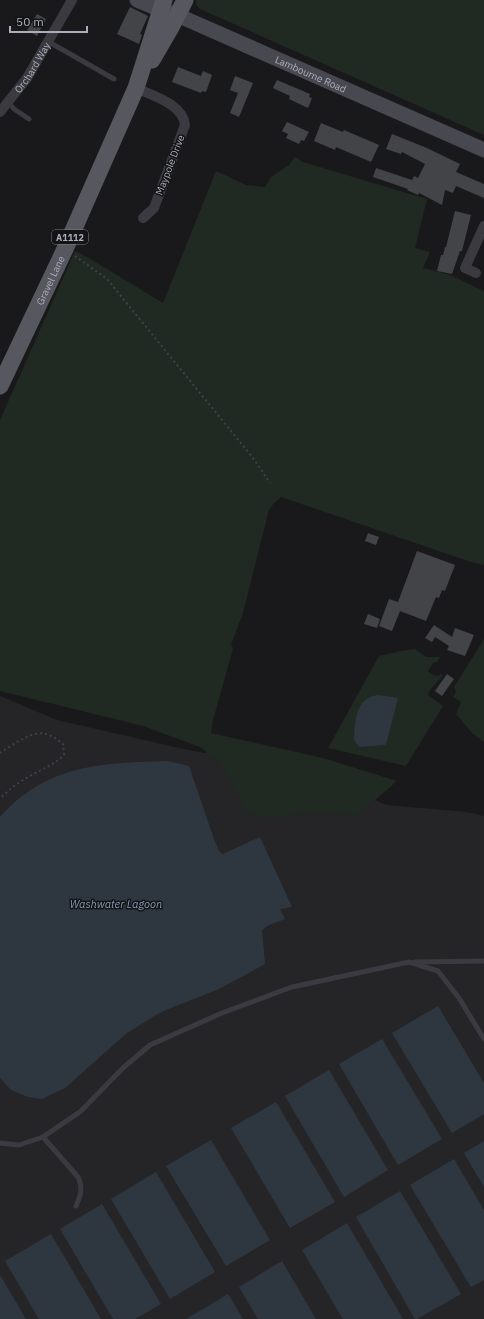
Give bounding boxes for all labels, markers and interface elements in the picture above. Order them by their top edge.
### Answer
scale bar [10,8,87,34]
text: 50 m [16,14,44,29]
street label: Orchard Way [11,40,53,96]
street label: Lambourne Road [273,53,348,95]
street label: Maypole Drive [153,133,188,197]
road number: A1112 [52,230,88,244]
street label: Gravel Lane [33,253,68,307]
water label: Washwater Lagoon [70,897,162,911]

